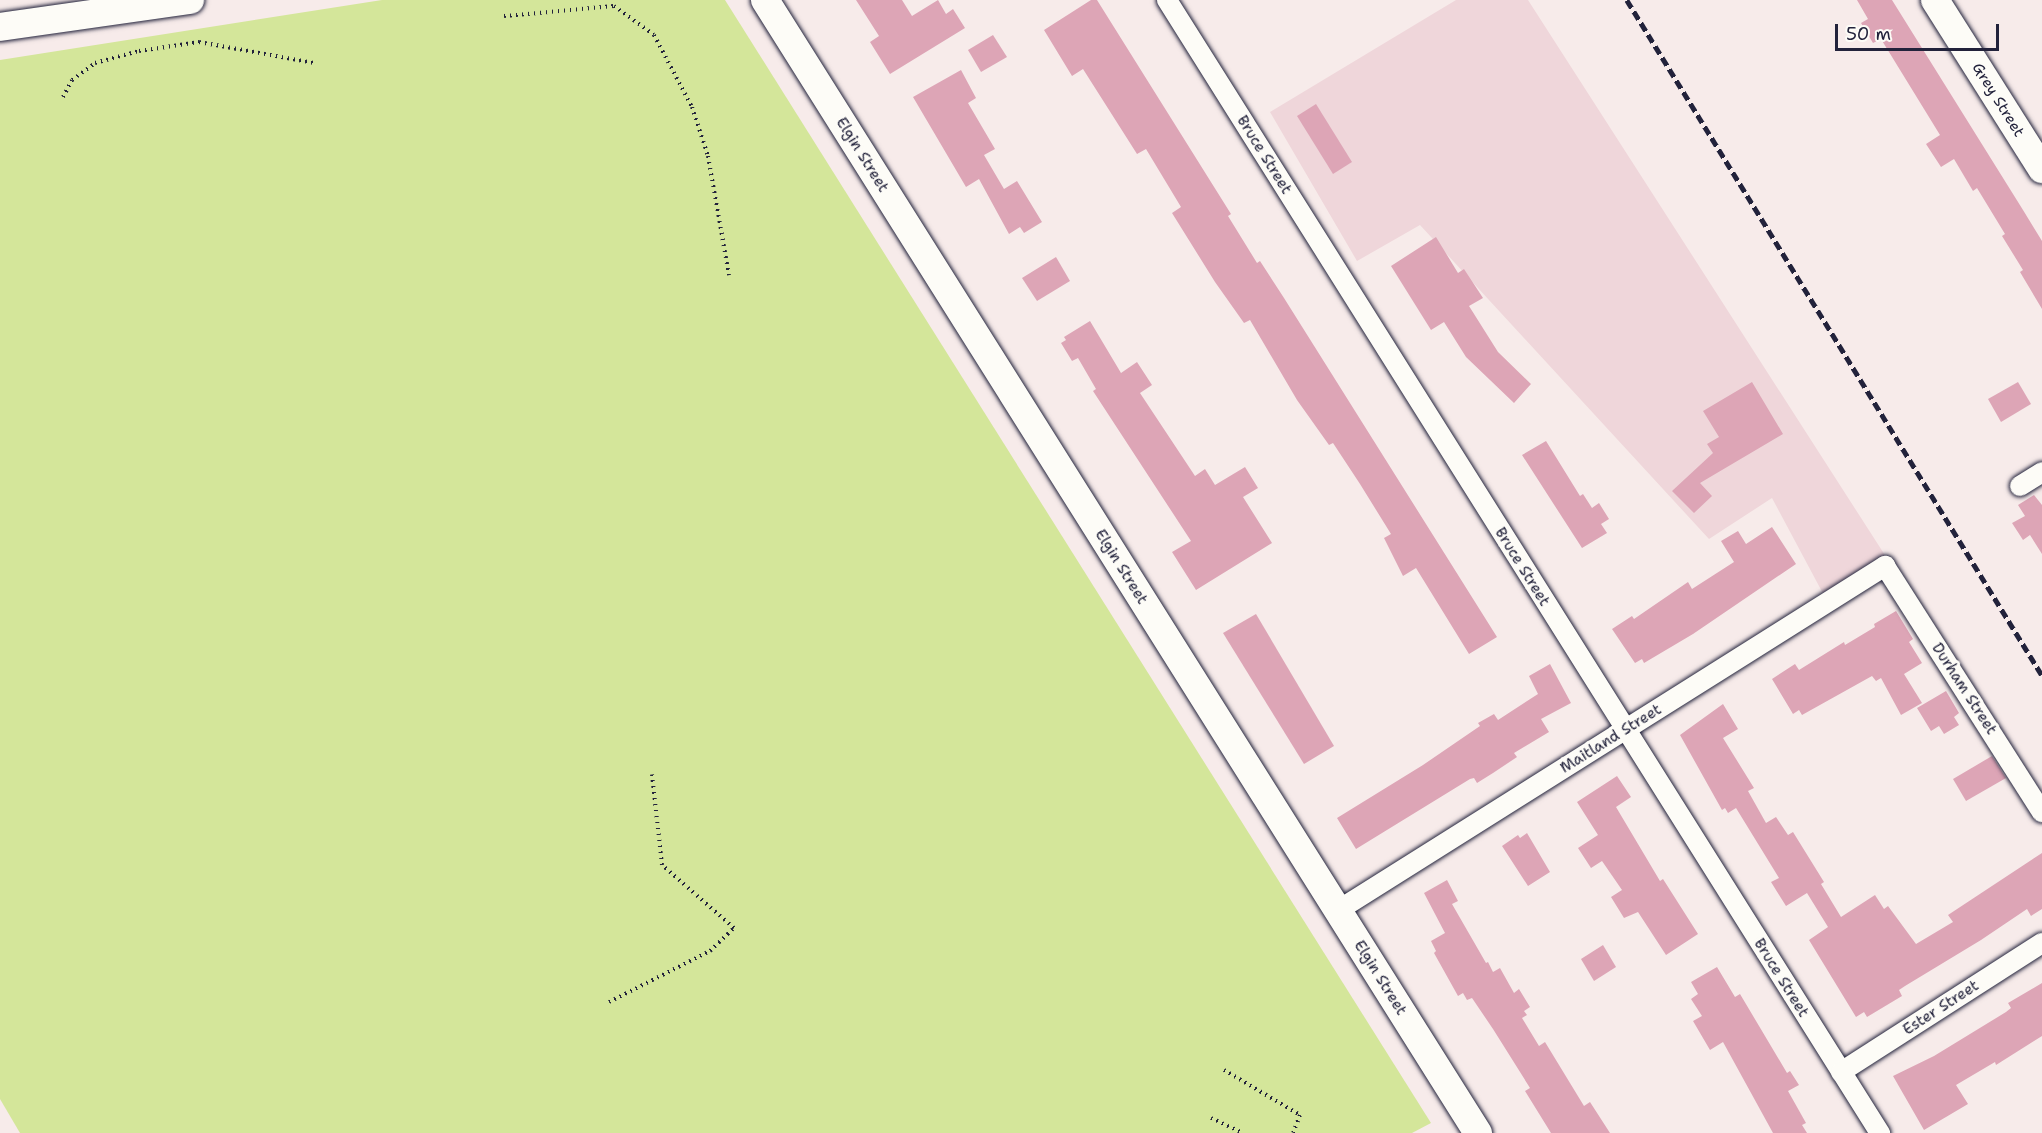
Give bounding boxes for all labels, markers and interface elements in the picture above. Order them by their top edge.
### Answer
scale bar [1838,12,2002,50]
text: 50 m [1846,22,1891,46]
street label: Grey Street [1968,60,2028,140]
street label: Bruce Street [1233,112,1295,198]
street label: Elgin Street [832,114,892,196]
street label: Bruce Street [1491,524,1553,610]
street label: Elgin Street [1091,526,1151,608]
street label: Durham Street [1928,640,2000,738]
street label: Maitland Street [1557,701,1665,777]
street label: Bruce Street [1750,935,1812,1021]
street label: Elgin Street [1350,937,1410,1019]
street label: Ester Street [1900,977,1982,1039]

